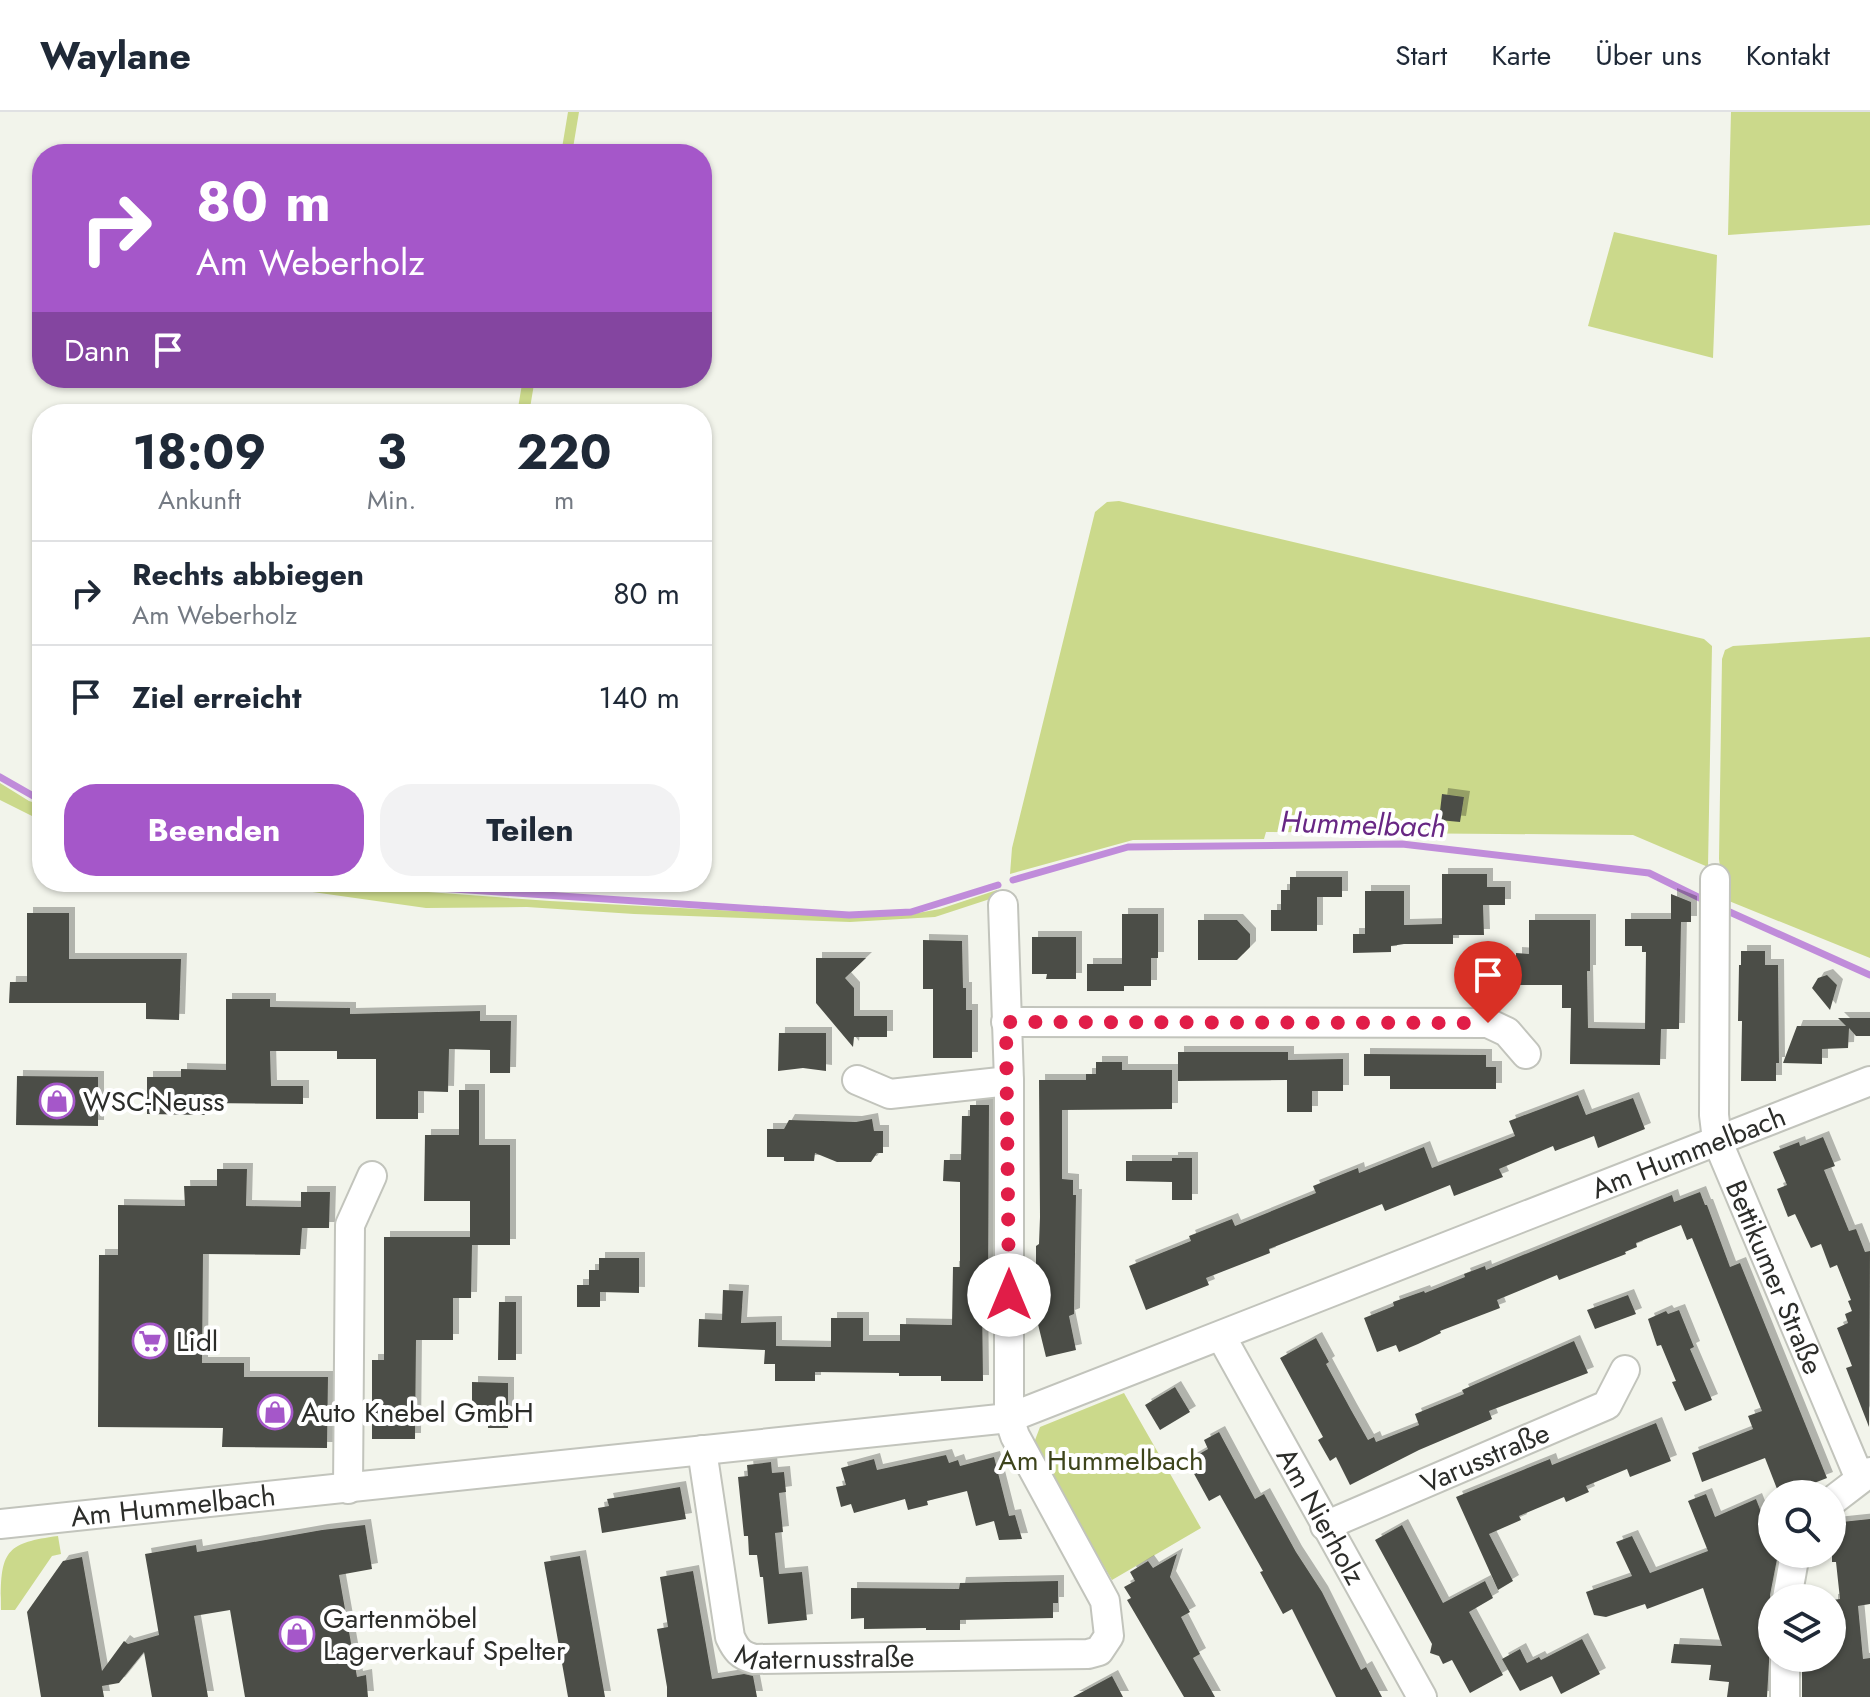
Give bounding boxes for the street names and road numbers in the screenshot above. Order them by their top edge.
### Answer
street label: Am Hummelbach [1585,1096,1791,1209]
street label: Bettikumer Straße [1716,1174,1834,1381]
street label: Varusstraße [1414,1412,1556,1503]
street label: Am Nierholz [1267,1440,1376,1592]
street label: Am Hummelbach [69,1475,277,1537]
street label: Maternusstraße [729,1633,915,1680]

